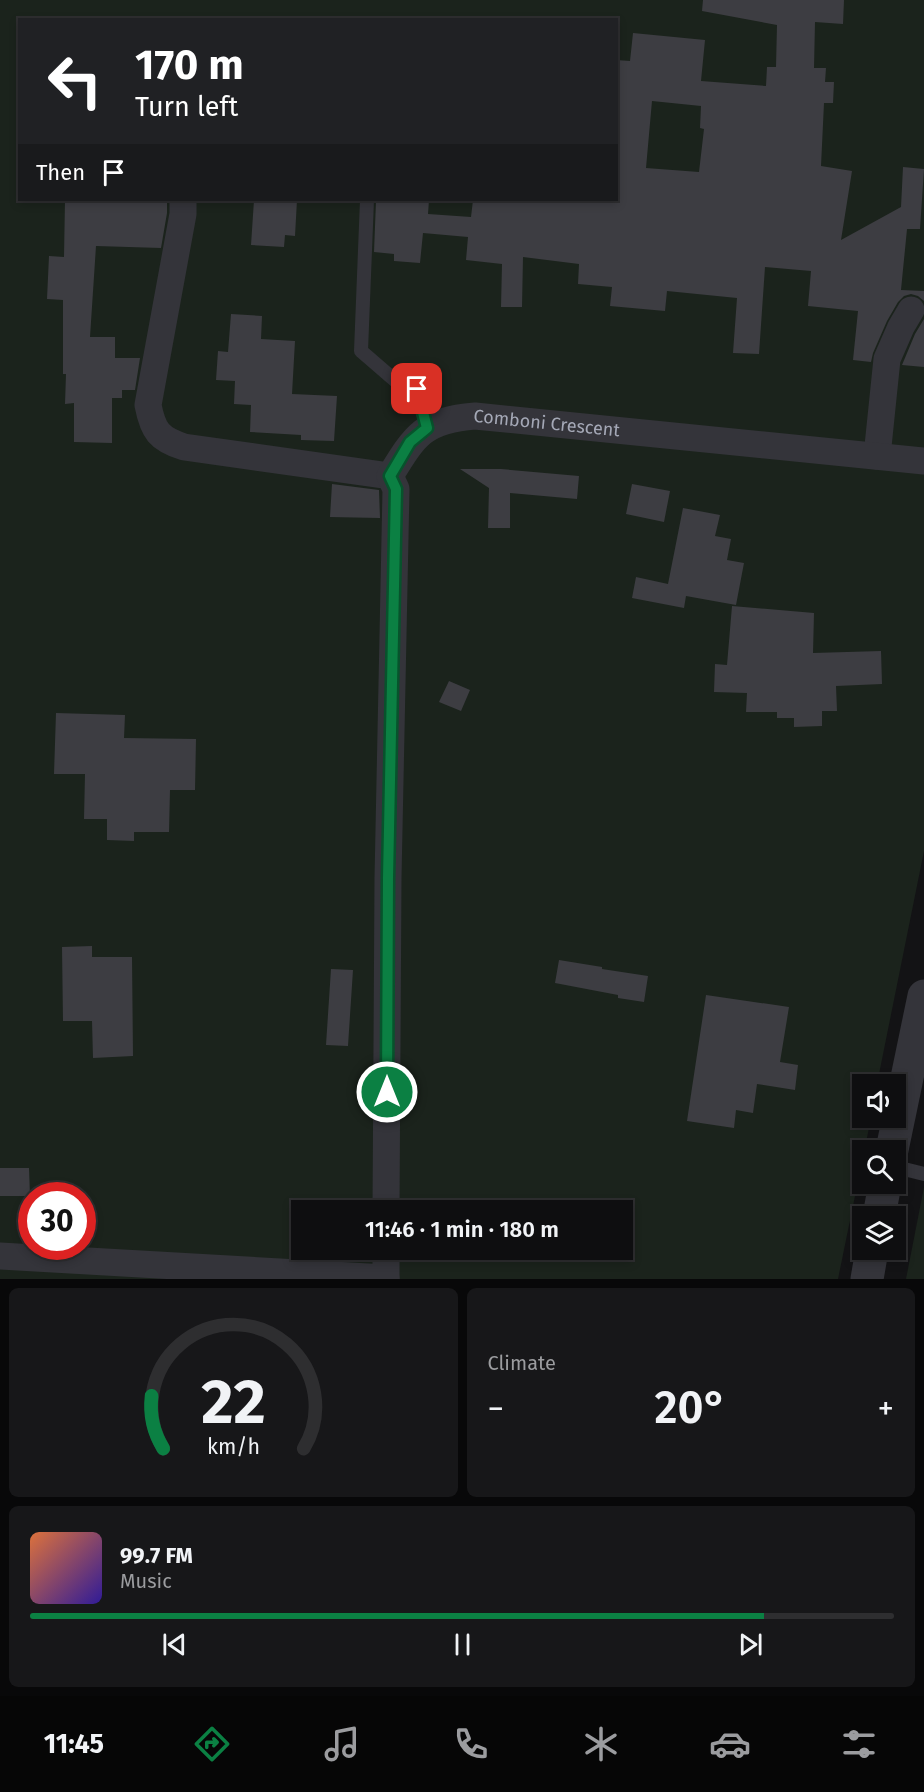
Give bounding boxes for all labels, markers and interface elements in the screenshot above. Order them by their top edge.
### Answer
text: 170 m [135,40,244,90]
icon: left [36,42,114,120]
text: Turn left [135,91,238,123]
icon: arrive [97,156,130,189]
text: Then [36,159,85,186]
pin [391,363,442,414]
icon: arrive [400,372,433,405]
street label: Comboni Crescent [473,405,621,442]
position arrow [355,1060,419,1124]
map controls [852,1074,906,1260]
button: sound [852,1074,906,1128]
button: search [852,1140,906,1194]
speed limit sign: 30 [18,1182,96,1260]
button: layers [852,1206,906,1260]
text: 11:46 · 1 min · 180 m [365,1216,559,1243]
text: Climate [488,1351,556,1375]
text: 22 [201,1365,266,1440]
text: 20° [654,1381,727,1435]
text: − [488,1389,504,1429]
text: + [878,1389,894,1429]
text: km/h [207,1435,260,1461]
text: 99.7 FM [120,1542,193,1569]
text: Music [120,1569,172,1593]
icon: previous [158,1628,191,1661]
icon: pause [446,1628,479,1661]
icon: next [734,1628,767,1661]
icon: directions [191,1723,233,1765]
icon: music [321,1723,363,1765]
icon: phone [450,1723,492,1765]
icon: climate [580,1723,622,1765]
icon: car [709,1723,751,1765]
icon: filters [838,1723,880,1765]
text: 11:45 [44,1728,104,1760]

